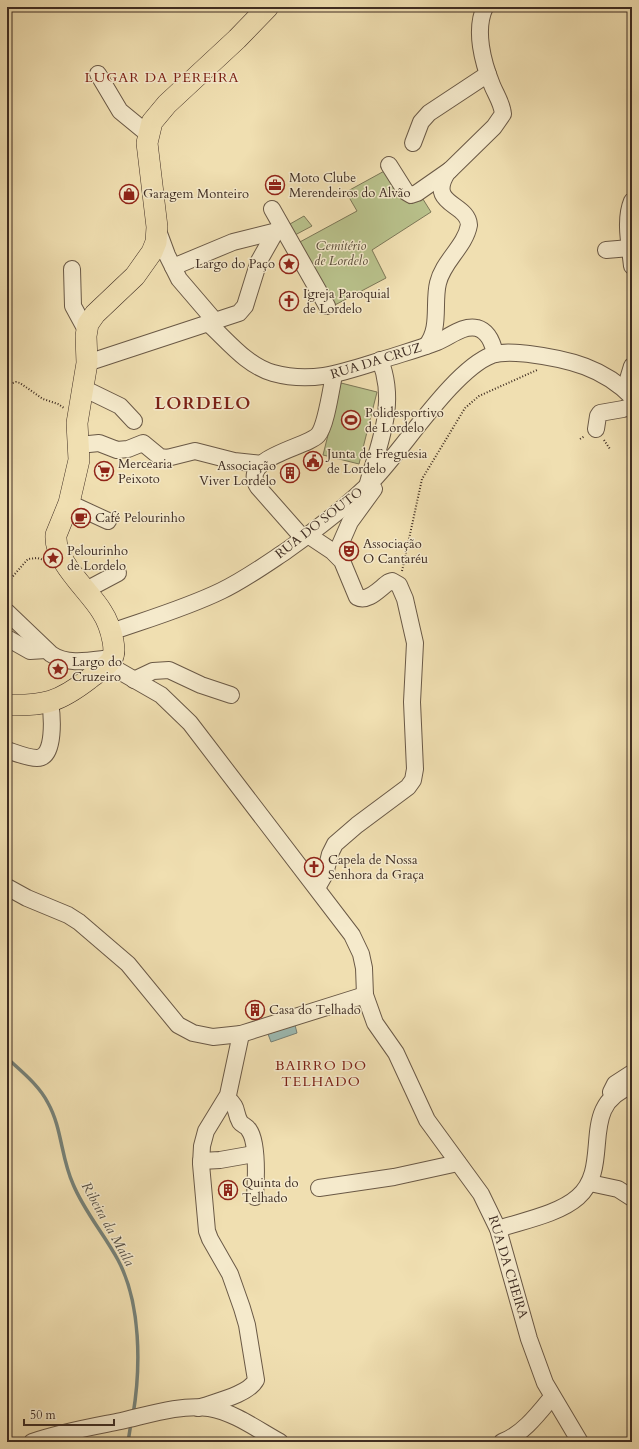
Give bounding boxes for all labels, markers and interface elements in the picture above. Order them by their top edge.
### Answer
district label: LUGAR DA PEREIRA [84,68,240,87]
place label: Moto Clube Merendeiros do Alvão [289,169,411,202]
office icon: Moto Clube Merendeiros do Alvão [264,174,286,196]
shop icon: Garagem Monteiro [118,183,140,205]
place label: Garagem Monteiro [143,185,249,203]
park label: Cemitério de Lordelo [314,237,368,270]
place icon: Largo do Paço [278,253,300,275]
place label: Largo do Paço [195,255,275,273]
place label: Igreja Paroquial de Lordelo [303,285,391,318]
church icon: Igreja Paroquial de Lordelo [278,290,300,312]
street label: RUA DA CRUZ [328,339,424,383]
district label: LORDELO [155,392,251,415]
place label: Polidesportivo de Lordelo [365,404,444,437]
sports icon: Polidesportivo de Lordelo [340,409,362,431]
place label: Junta de Freguesia de Lordelo [325,445,428,478]
public building icon: Junta de Freguesia de Lordelo [302,450,324,472]
place label: Mercearia Peixoto [118,455,173,488]
place label: Associação Viver Lordelo [199,457,276,490]
supermarket icon: Mercearia Peixoto [93,460,115,482]
building icon: Associação Viver Lordelo [279,462,301,484]
street label: RUA DO SOUTO [271,483,367,563]
cafe icon: Café Pelourinho [70,507,92,529]
place label: Café Pelourinho [95,509,185,527]
place label: Associação O Cantaréu [363,535,428,568]
theatre icon: Associação O Cantaréu [338,540,360,562]
place label: Pelourinho de Lordelo [67,542,128,575]
place icon: Pelourinho de Lordelo [42,547,64,569]
place label: Largo do Cruzeiro [72,653,122,686]
place icon: Largo do Cruzeiro [47,658,69,680]
place label: Capela de Nossa Senhora da Graça [328,851,424,884]
church icon: Capela de Nossa Senhora da Graça [303,856,325,878]
building icon: Casa do Telhado [244,999,266,1021]
place label: Casa do Telhado [269,1001,361,1019]
district label: BAIRRO DO TELHADO [275,1056,367,1091]
place label: Quinta do Telhado [242,1174,299,1207]
water label: Ribeira da Maíla [77,1178,139,1270]
building icon: Quinta do Telhado [217,1179,239,1201]
street label: RUA DA CHEIRA [484,1213,532,1322]
scale bar [24,1401,114,1427]
text: 50 m [30,1407,57,1423]

